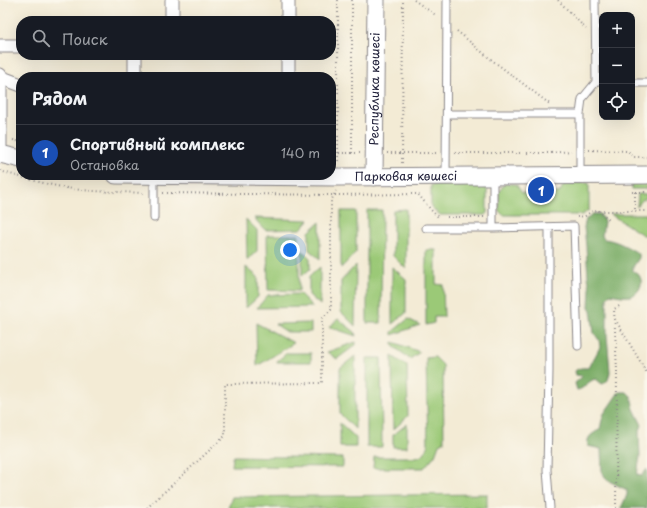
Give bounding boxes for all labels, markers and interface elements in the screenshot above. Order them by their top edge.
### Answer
map controls [599,12,635,120]
button: + [599,12,635,48]
search box [16,16,336,60]
icon: search [30,27,52,49]
text: Поиск [62,27,108,50]
street label: Республика көшесі [364,32,384,146]
button: − [599,48,635,84]
button: locate [599,84,635,120]
text: Рядом [32,85,87,111]
text: Спортивный комплекс [70,132,245,155]
text: 1 [42,143,48,162]
text: 140 m [281,143,320,162]
text: Остановка [70,155,139,174]
street label: Парковая көшесі [355,166,457,185]
pin: 1 [528,175,554,205]
your location [280,240,300,260]

